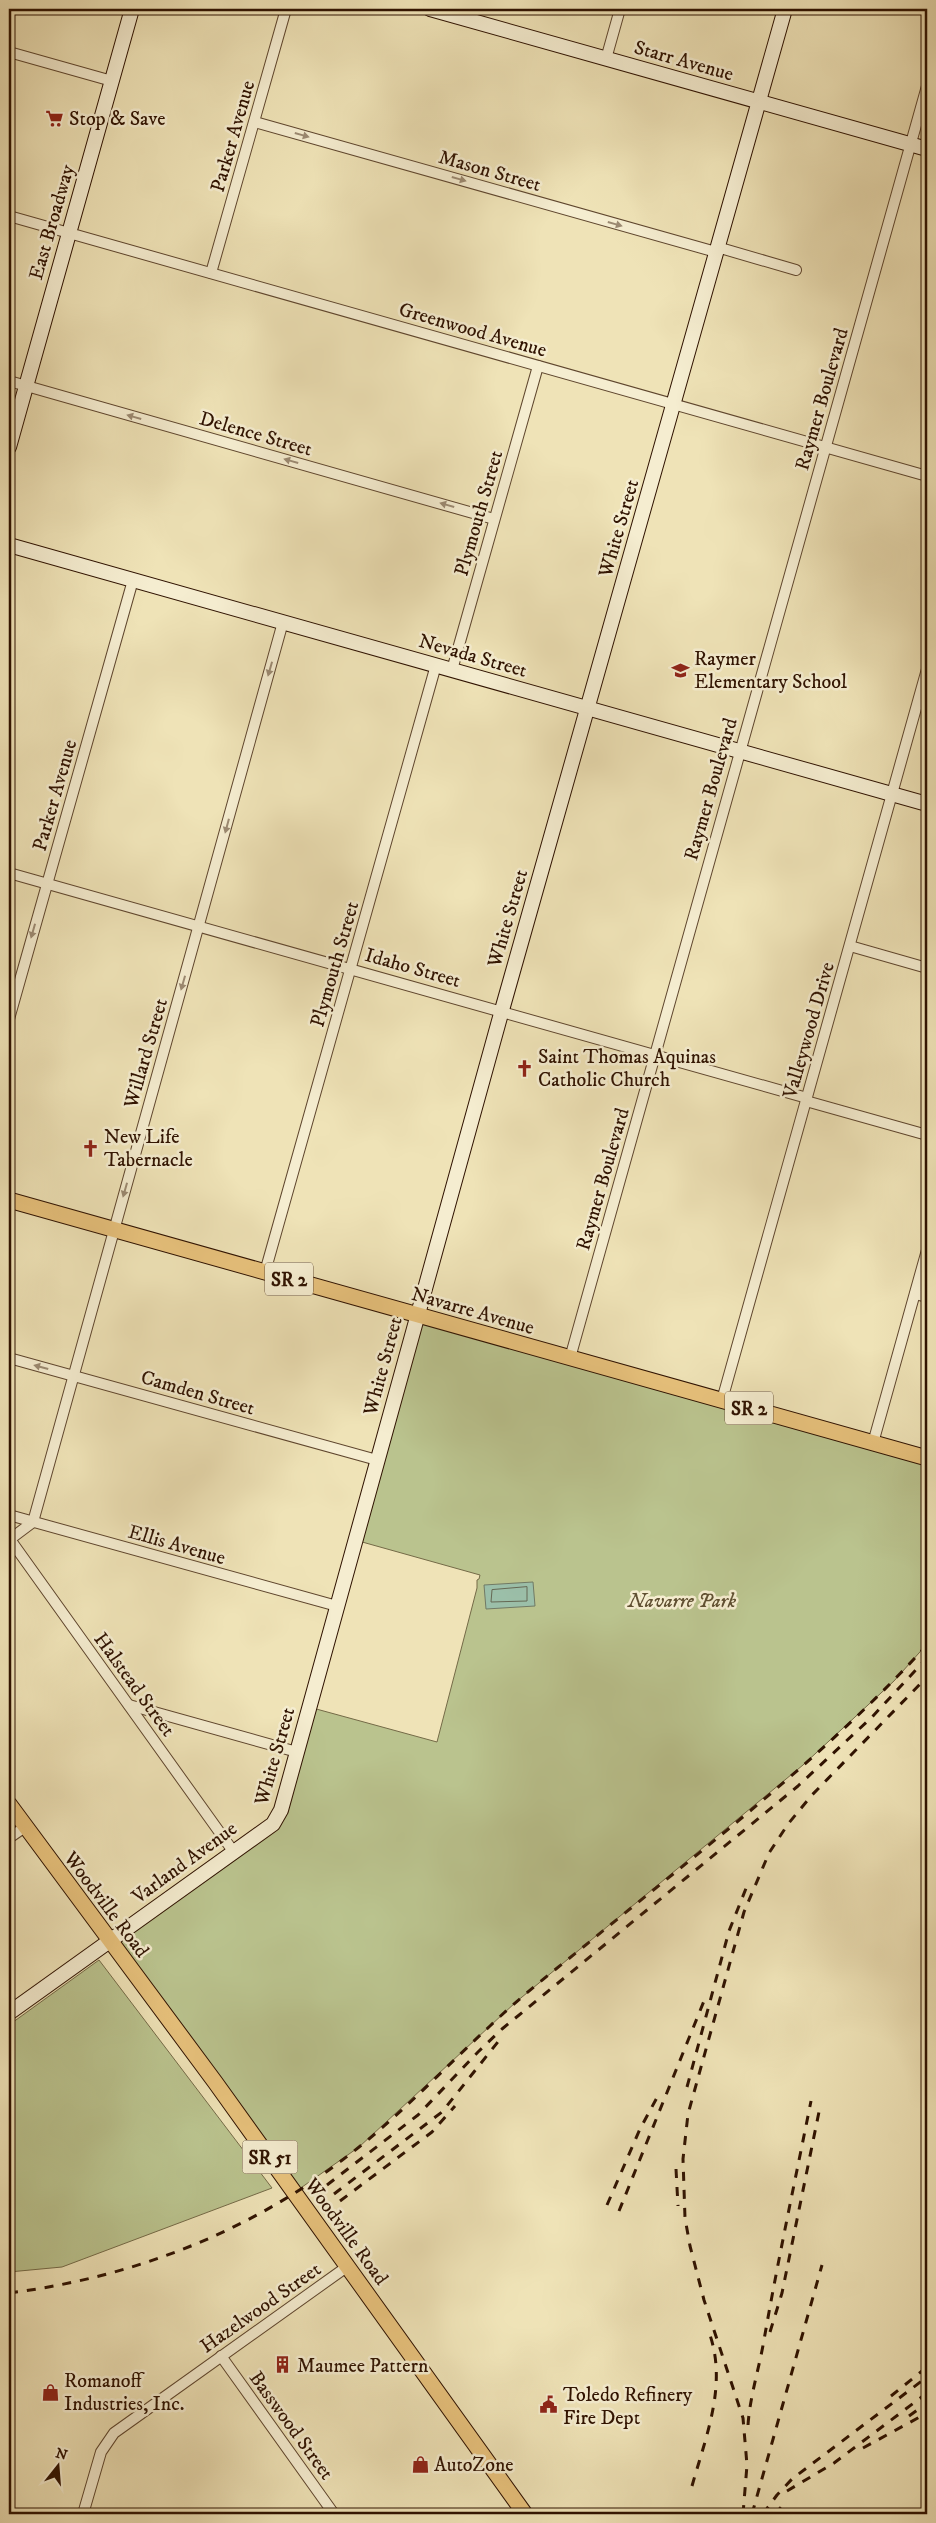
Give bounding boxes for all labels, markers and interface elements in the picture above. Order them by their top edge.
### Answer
street label: Starr Avenue [631,35,736,88]
street label: Parker Avenue [206,78,261,195]
place label: Stop & Save [69,107,166,132]
supermarket icon: Stop & Save [45,108,65,128]
one-way arrow [295,131,310,139]
street label: Mason Street [436,145,544,198]
street label: East Broadway [24,161,81,283]
one-way arrow [451,176,466,184]
one-way arrow [608,220,623,228]
street label: Greenwood Avenue [396,297,549,363]
street label: Raymer Boulevard [790,325,855,474]
street label: Delence Street [196,406,315,462]
one-way arrow [127,412,142,420]
street label: Plymouth Street [450,448,509,579]
one-way arrow [283,457,298,465]
street label: White Street [593,477,645,581]
one-way arrow [440,501,455,509]
street label: Nevada Street [415,629,530,684]
place label: Raymer Elementary School [694,647,847,695]
school or university icon: Raymer Elementary School [670,660,690,680]
one-way arrow [266,662,274,677]
street label: Raymer Boulevard [679,715,744,864]
street label: Parker Avenue [28,737,83,854]
one-way arrow [222,819,230,834]
street label: White Street [482,867,534,971]
street label: Plymouth Street [306,899,365,1030]
one-way arrow [29,923,37,938]
street label: Idaho Street [362,943,463,994]
street label: Valleywood Drive [778,959,841,1102]
one-way arrow [179,975,187,990]
street label: Willard Street [119,996,174,1112]
place label: Saint Thomas Aquinas Catholic Church [538,1045,716,1093]
church icon: Saint Thomas Aquinas Catholic Church [514,1058,534,1078]
street label: Raymer Boulevard [571,1105,636,1254]
place label: New Life Tabernacle [104,1125,193,1173]
church icon: New Life Tabernacle [80,1138,100,1158]
one-way arrow [121,1182,129,1197]
road number: SR 2 [265,1262,313,1296]
street label: Navarre Avenue [408,1282,537,1341]
street label: White Street [358,1315,409,1419]
one-way arrow [34,1363,49,1371]
street label: Camden Street [138,1365,257,1422]
road number: SR 2 [725,1392,773,1425]
street label: Ellis Avenue [125,1520,228,1571]
park label: Navarre Park [627,1589,737,1614]
street label: Halstead Street [88,1628,180,1742]
street label: White Street [249,1705,301,1809]
street label: Varland Avenue [127,1817,242,1910]
street label: Woodville Road [57,1846,154,1963]
road number: SR 51 [242,2140,298,2174]
street label: Woodville Road [298,2173,393,2290]
street label: Hazelwood Street [196,2257,326,2359]
place label: Maumee Pattern [297,2354,429,2379]
building icon: Maumee Pattern [273,2355,293,2375]
street label: Basswood Street [243,2367,339,2485]
place label: Romanoff Industries, Inc. [64,2369,185,2417]
shop icon: Romanoff Industries, Inc. [40,2382,60,2402]
place label: Toledo Refinery Fire Dept [563,2383,693,2431]
public building icon: Toledo Refinery Fire Dept [539,2395,559,2415]
north arrow [32,2440,82,2490]
text: N [53,2444,70,2465]
place label: AutoZone [434,2453,514,2478]
shop icon: AutoZone [410,2454,430,2474]

